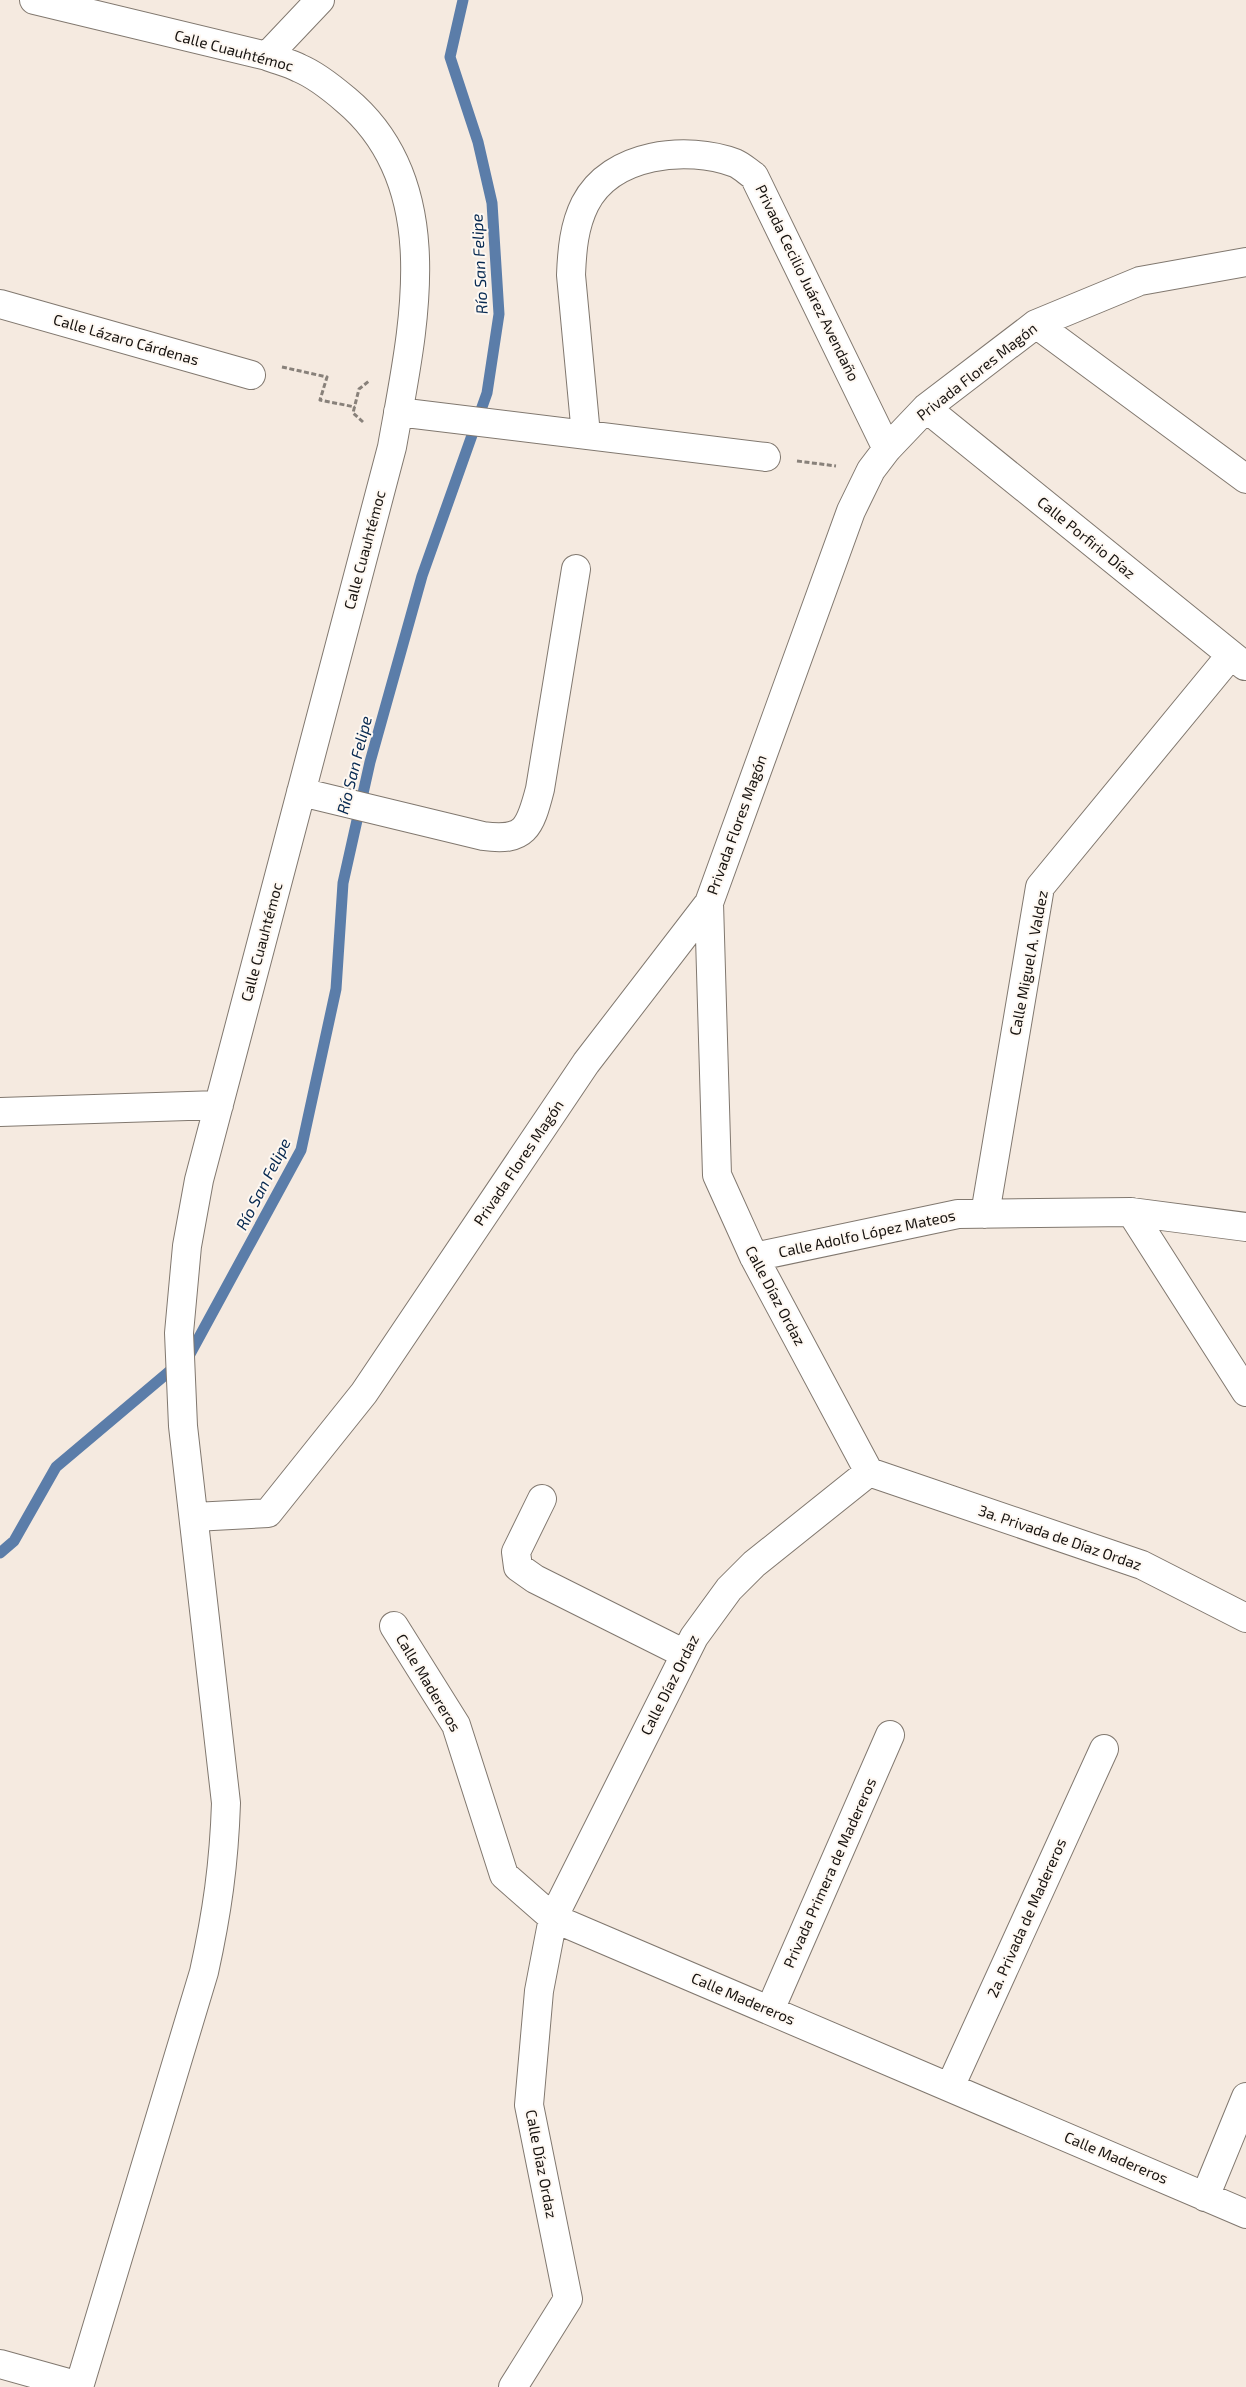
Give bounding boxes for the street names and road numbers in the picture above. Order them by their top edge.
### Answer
street label: Calle Cuauhtémoc [173,25,296,75]
street label: Privada Cecilio Juárez Avendaño [752,181,863,384]
street label: Calle Lázaro Cárdenas [51,310,201,368]
street label: Privada Flores Magón [913,319,1040,424]
street label: Calle Cuauhtémoc [339,488,389,611]
street label: Calle Porfirio Díaz [1034,492,1139,582]
street label: Privada Flores Magón [702,752,770,897]
street label: Calle Cuauhtémoc [236,880,286,1003]
street label: Calle Miguel A. Valdez [1005,889,1051,1037]
street label: Privada Flores Magón [469,1096,567,1229]
street label: Calle Adolfo López Mateos [777,1205,957,1261]
street label: Calle Díaz Ordaz [742,1243,810,1348]
street label: 3a. Privada de Díaz Ordaz [976,1501,1144,1573]
street label: Calle Madereros [393,1630,465,1735]
street label: Calle Díaz Ordaz [636,1631,702,1738]
street label: Privada Primera de Madereros [779,1775,879,1970]
street label: 2a. Privada de Madereros [983,1835,1069,2000]
street label: Calle Madereros [689,1968,798,2028]
street label: Calle Díaz Ordaz [523,2108,561,2220]
street label: Calle Madereros [1062,2127,1171,2187]

